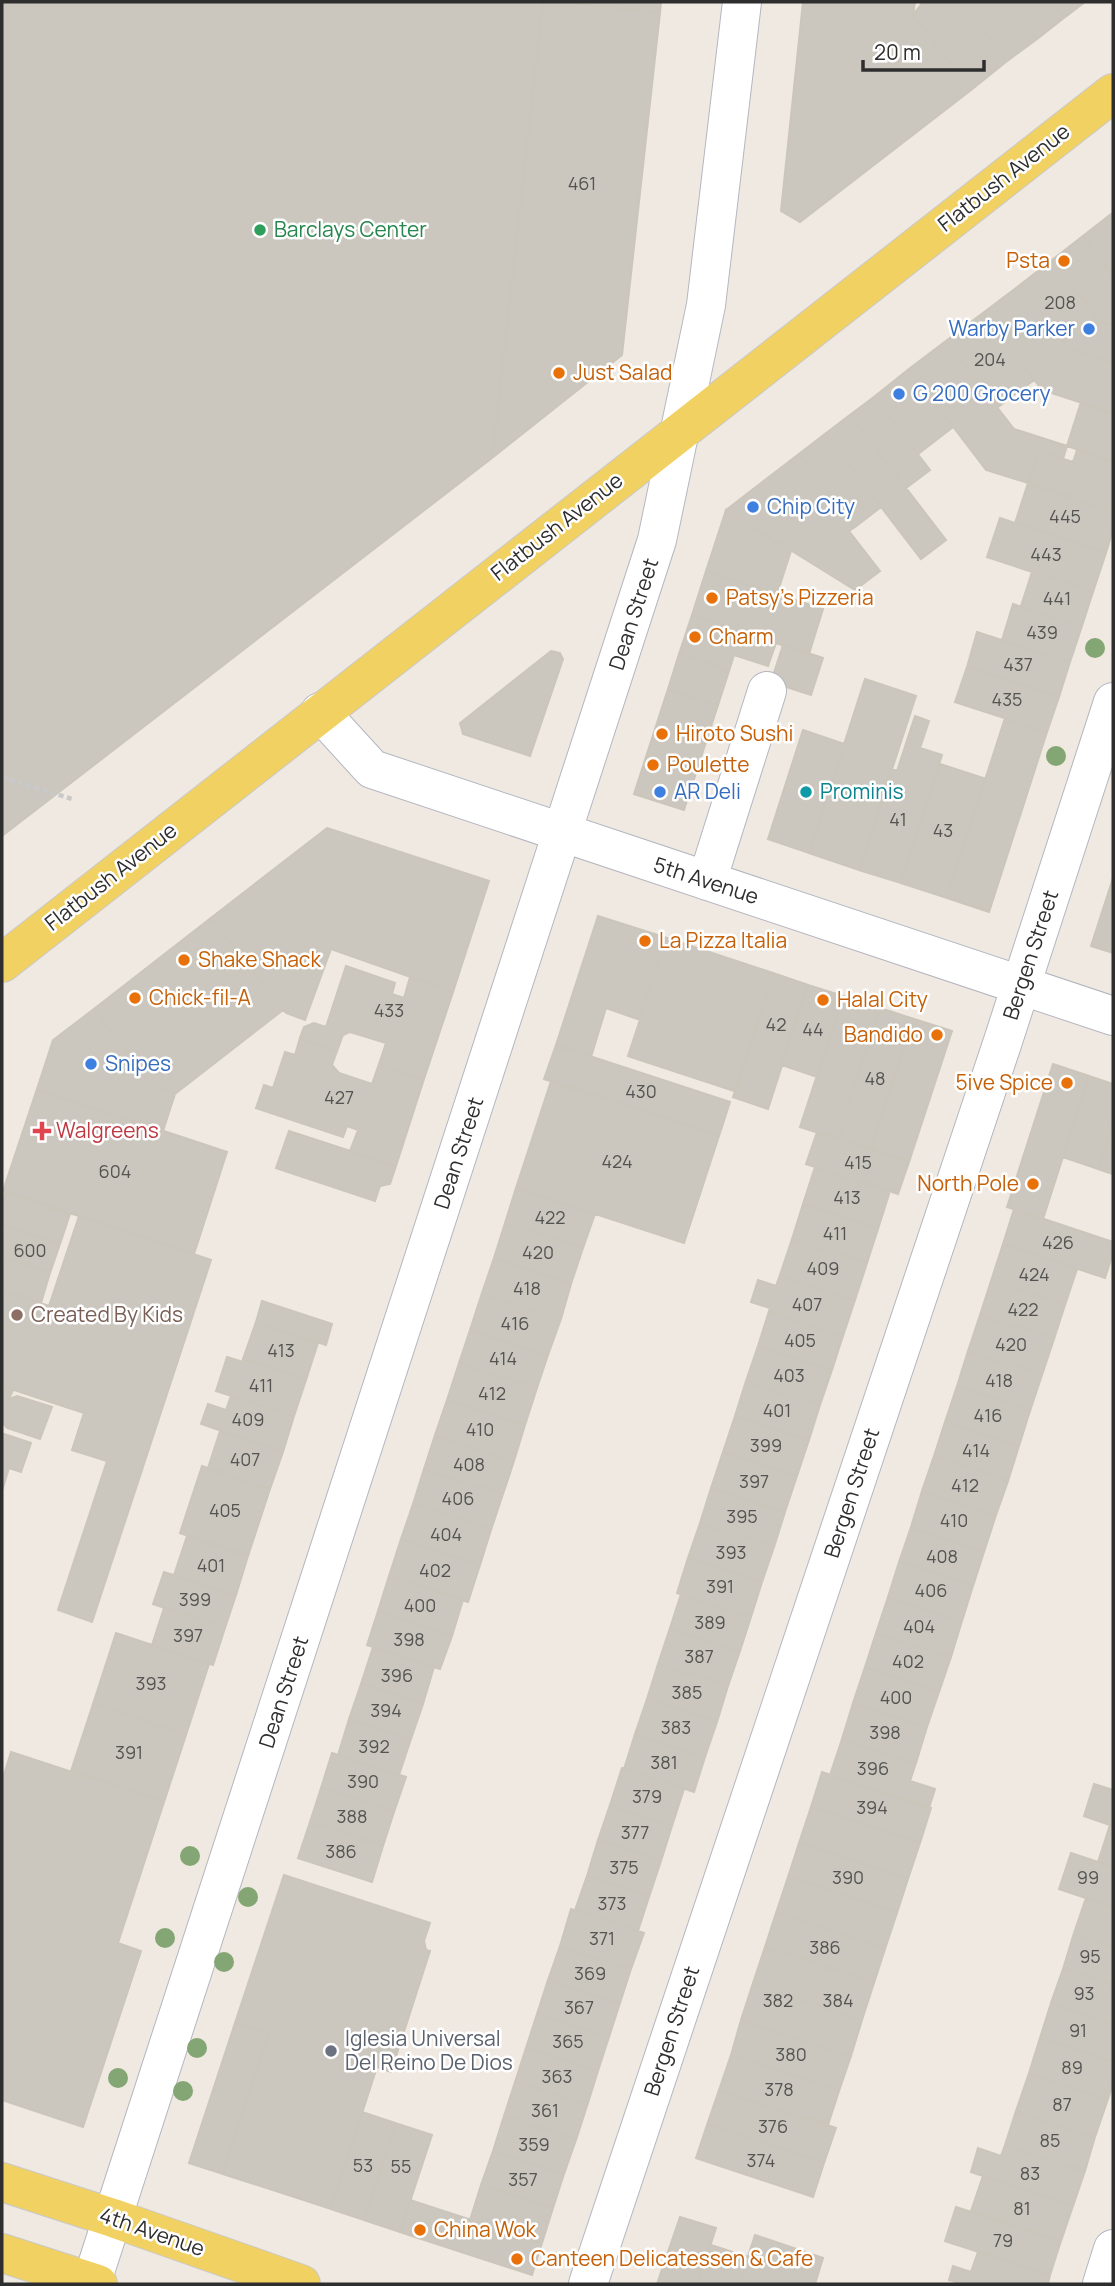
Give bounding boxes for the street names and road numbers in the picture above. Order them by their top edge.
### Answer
street label: Flatbush Avenue [932,117,1075,238]
street label: Flatbush Avenue [485,466,628,587]
street label: Dean Street [602,554,664,673]
street label: Flatbush Avenue [39,816,182,937]
street label: 5th Avenue [650,850,763,910]
street label: Bergen Street [996,886,1064,1023]
street label: Dean Street [427,1093,489,1212]
street label: Bergen Street [817,1424,885,1561]
street label: Dean Street [252,1632,314,1751]
street label: Bergen Street [637,1962,705,2099]
street label: 4th Avenue [96,2200,209,2262]

